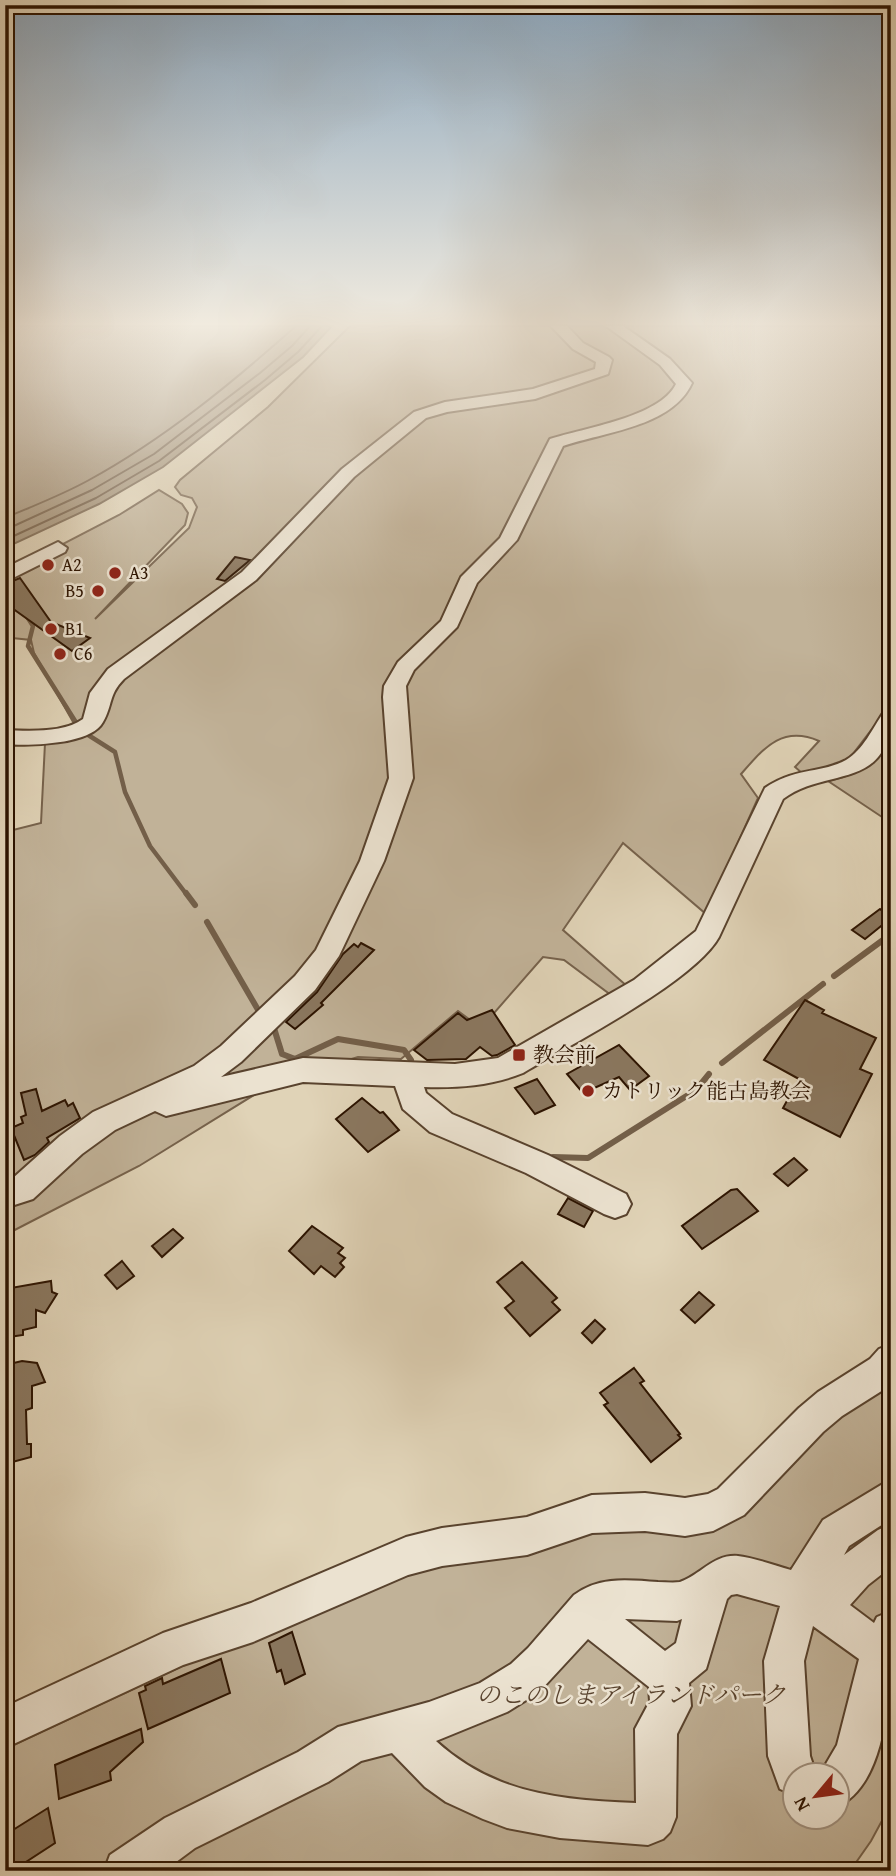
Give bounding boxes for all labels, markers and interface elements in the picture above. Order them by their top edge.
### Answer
place label: A2 [62,551,82,578]
marker: A2 [40,557,56,573]
place label: A3 [129,559,149,586]
marker: A3 [107,565,123,581]
place label: B5 [65,577,84,604]
marker: B5 [90,583,106,599]
place label: B1 [65,615,84,642]
marker: B1 [43,621,59,637]
place label: C6 [74,640,92,667]
marker: C6 [52,646,68,662]
place label: 教会前 [533,1039,596,1070]
marker: 教会前 [511,1047,527,1063]
place label: カトリック能古島教会 [602,1075,811,1106]
marker: カトリック能古島教会 [580,1083,596,1099]
park label: のこのしまアイランドパーク [476,1677,786,1712]
north arrow [780,1760,850,1830]
text: N [786,1792,816,1817]

